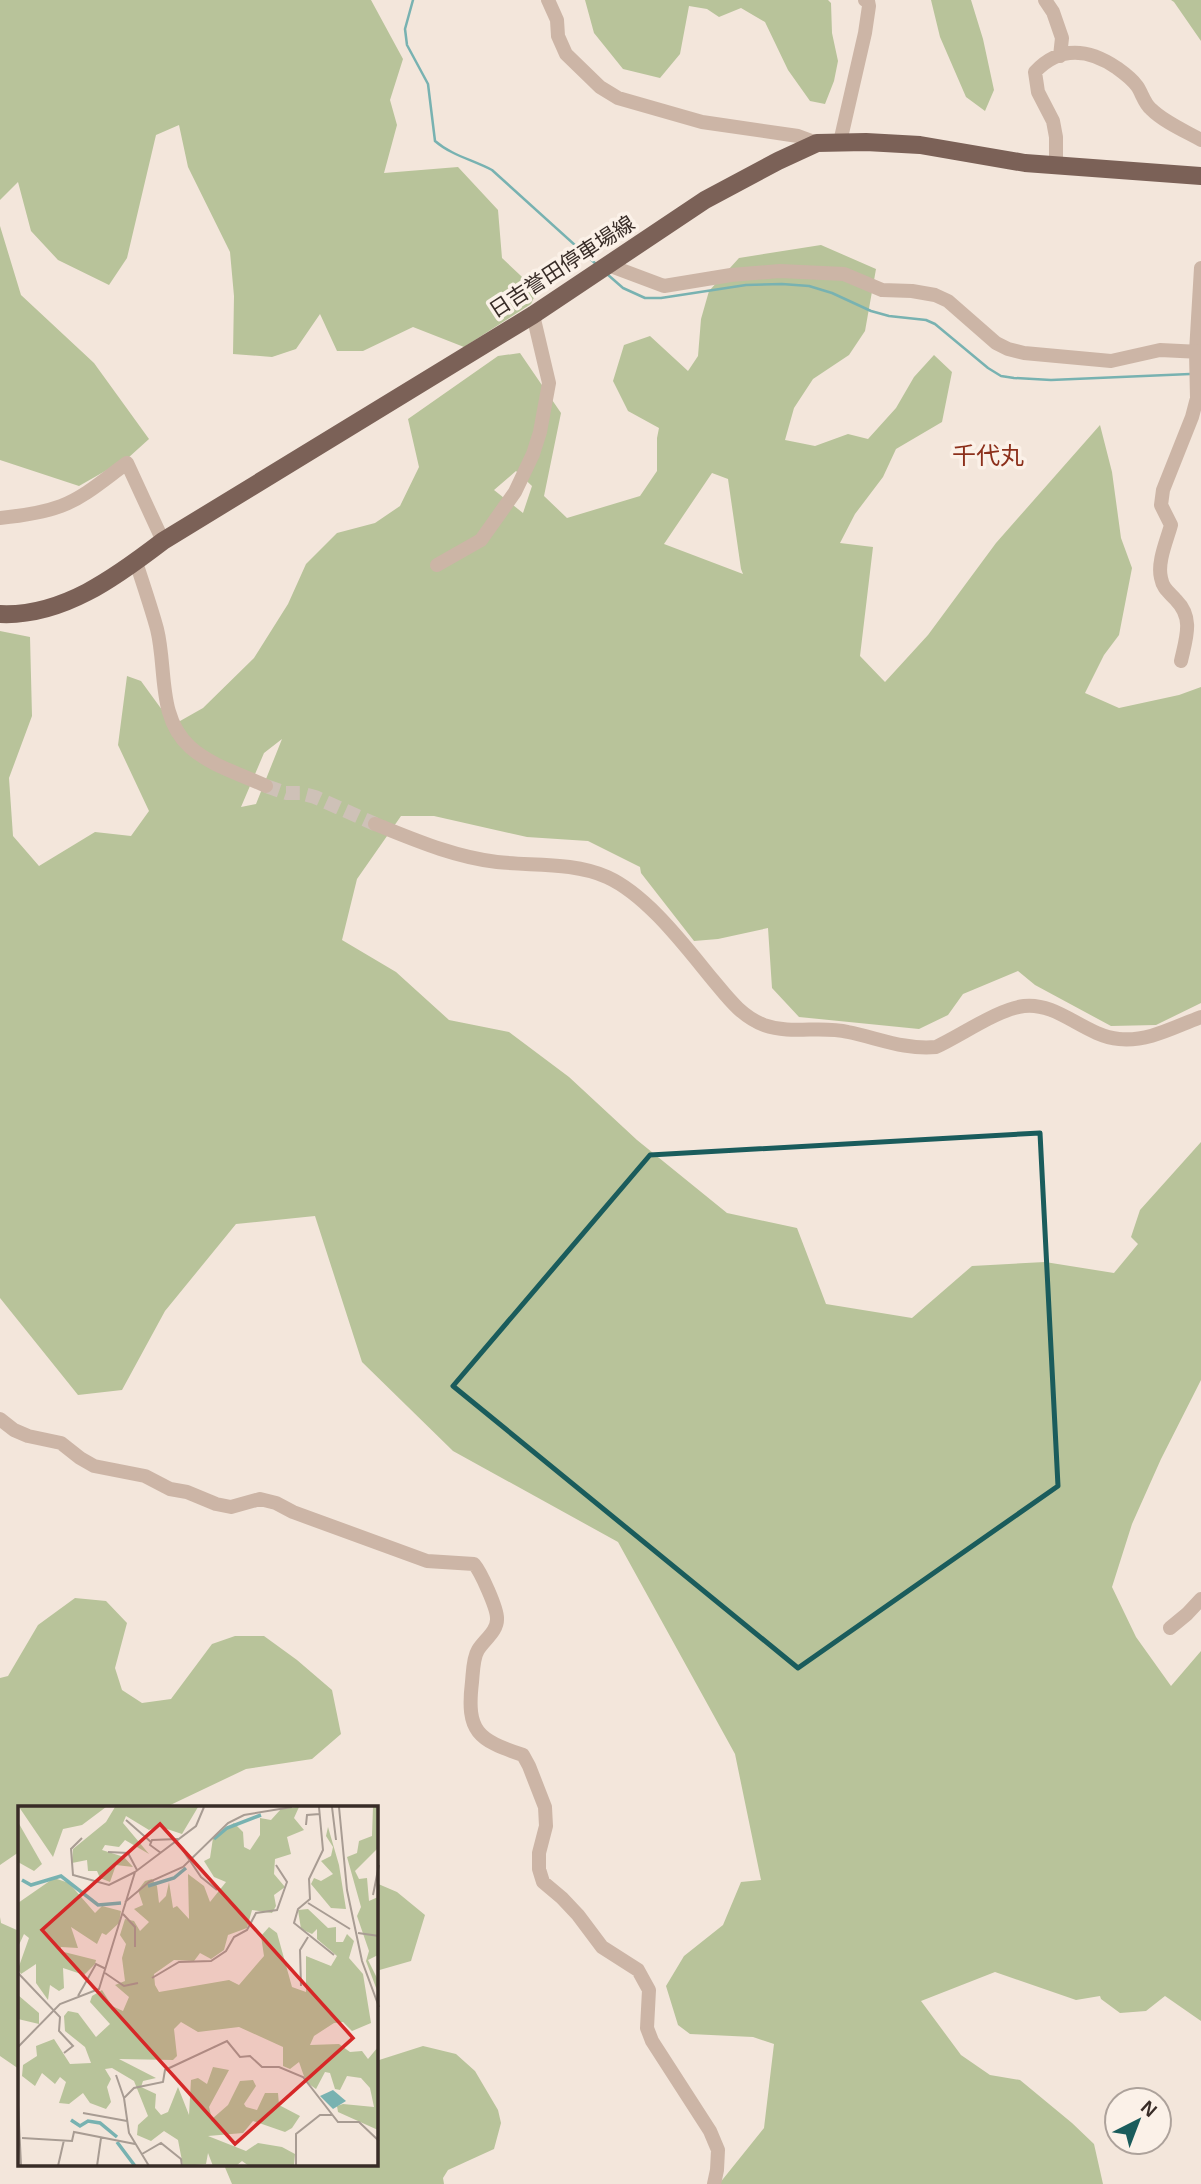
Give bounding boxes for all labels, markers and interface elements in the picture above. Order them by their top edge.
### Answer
street label: 日吉誉田停車場線 [485,211,638,322]
district label: 千代丸 [952,442,1024,469]
inset map [18,1806,378,2166]
north arrow [1103,2086,1173,2156]
text: N [1137,2096,1161,2121]

